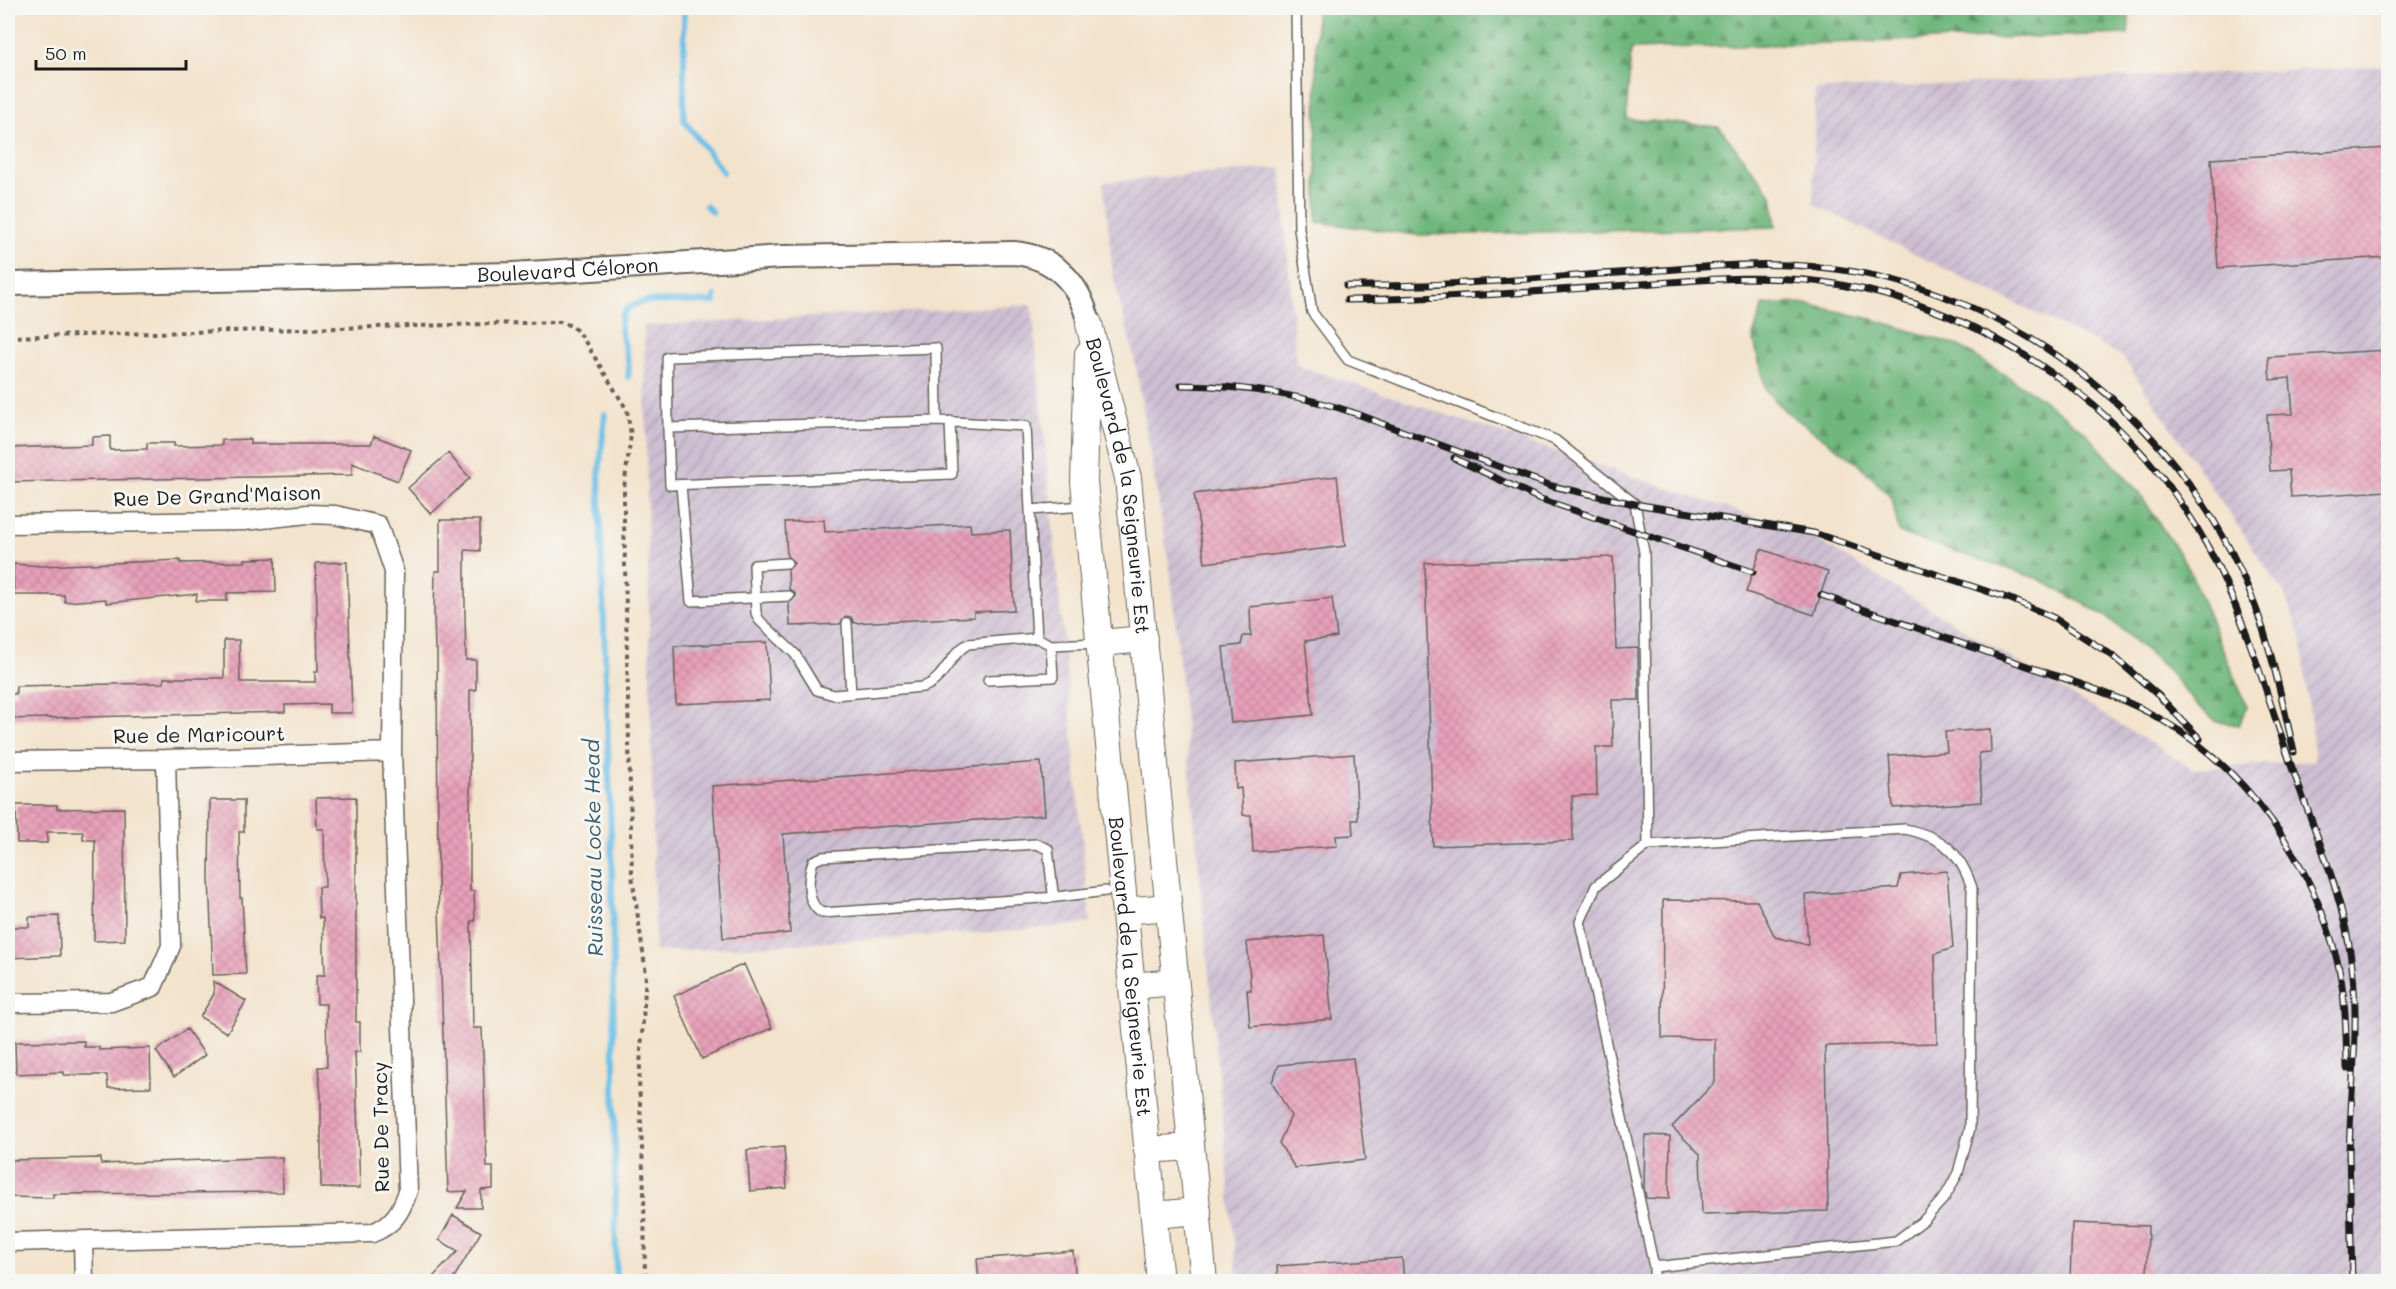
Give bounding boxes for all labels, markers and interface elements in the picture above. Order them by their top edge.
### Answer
scale bar [36,33,186,71]
text: 50 m [45,41,87,65]
street label: Boulevard Céloron [477,251,659,287]
street label: Boulevard de la Seigneurie Est [1081,335,1157,635]
street label: Rue De Grand'Maison [113,478,321,512]
street label: Rue de Maricourt [113,720,285,748]
water label: Ruisseau Locke Head [577,738,608,957]
street label: Boulevard de la Seigneurie Est [1104,816,1158,1118]
street label: Rue De Tracy [366,1061,394,1193]

